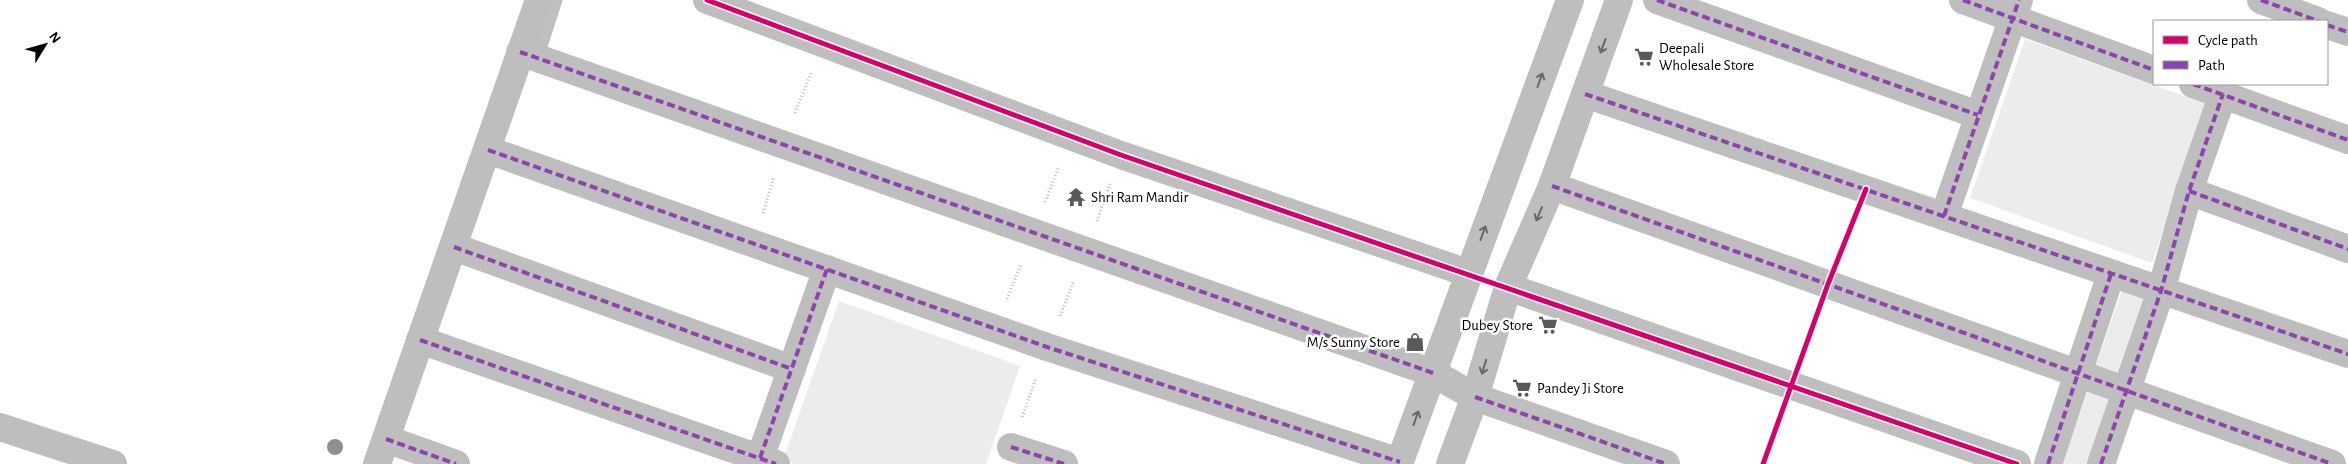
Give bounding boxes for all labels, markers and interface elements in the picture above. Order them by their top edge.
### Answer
north arrow [20,20,70,70]
legend [2153,20,2328,85]
text: N [46,30,63,46]
text: Cycle path [2198,33,2258,48]
one-way arrow [1598,38,1607,53]
place label: Deepali Wholesale Store [1659,41,1754,73]
supermarket icon: Deepali Wholesale Store [1633,46,1655,68]
text: Path [2198,58,2225,73]
one-way arrow [1536,73,1545,89]
temple icon: Shri Ram Mandir [1065,186,1087,208]
place label: Shri Ram Mandir [1091,190,1188,205]
one-way arrow [1534,206,1544,221]
one-way arrow [1479,225,1488,241]
supermarket icon: Dubey Store [1537,314,1559,336]
place label: Dubey Store [1462,318,1533,333]
shop icon: M/s Sunny Store [1404,331,1426,353]
place label: M/s Sunny Store [1307,335,1400,350]
one-way arrow [1478,358,1488,374]
supermarket icon: Pandey Ji Store [1511,377,1533,399]
place label: Pandey Ji Store [1537,381,1624,396]
one-way arrow [1412,411,1421,426]

